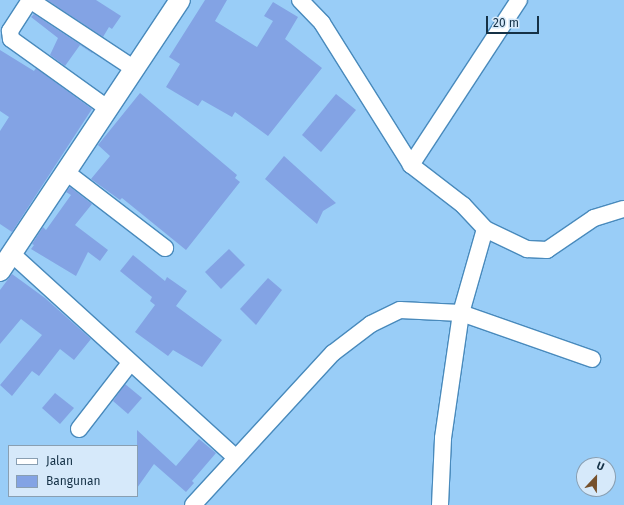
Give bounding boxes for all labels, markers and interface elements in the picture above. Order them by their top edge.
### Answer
scale bar [488,8,541,34]
text: 20 m [493,16,519,30]
legend [8,445,138,497]
text: Jalan [46,454,73,468]
north arrow [576,457,616,497]
text: U [595,459,606,474]
text: Bangunan [46,474,101,488]

